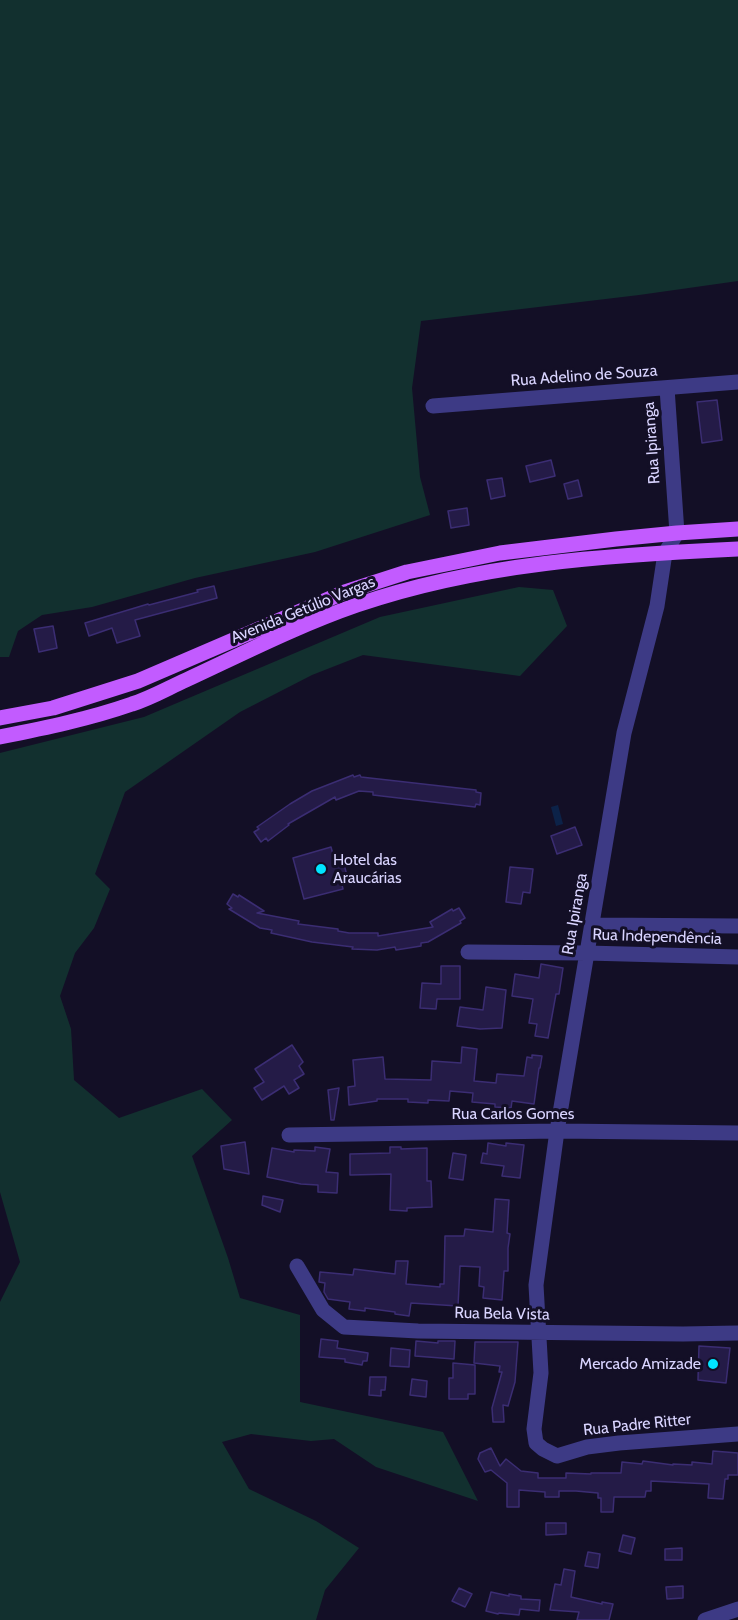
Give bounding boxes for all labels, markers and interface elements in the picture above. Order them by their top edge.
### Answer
street label: Rua Adelino de Souza [510,361,658,391]
street label: Rua Ipiranga [640,401,664,485]
street label: Avenida Getúlio Vargas [228,572,378,648]
place label: Hotel das Araucárias [333,850,402,888]
marker: Hotel das Araucárias [314,862,328,876]
street label: Rua Ipiranga [558,872,592,956]
street label: Rua Independência [592,925,722,949]
street label: Rua Carlos Gomes [452,1104,574,1124]
street label: Rua Bela Vista [454,1304,550,1324]
place label: Mercado Amizade [579,1354,701,1374]
marker: Mercado Amizade [706,1357,720,1371]
street label: Rua Padre Ritter [582,1410,692,1440]

